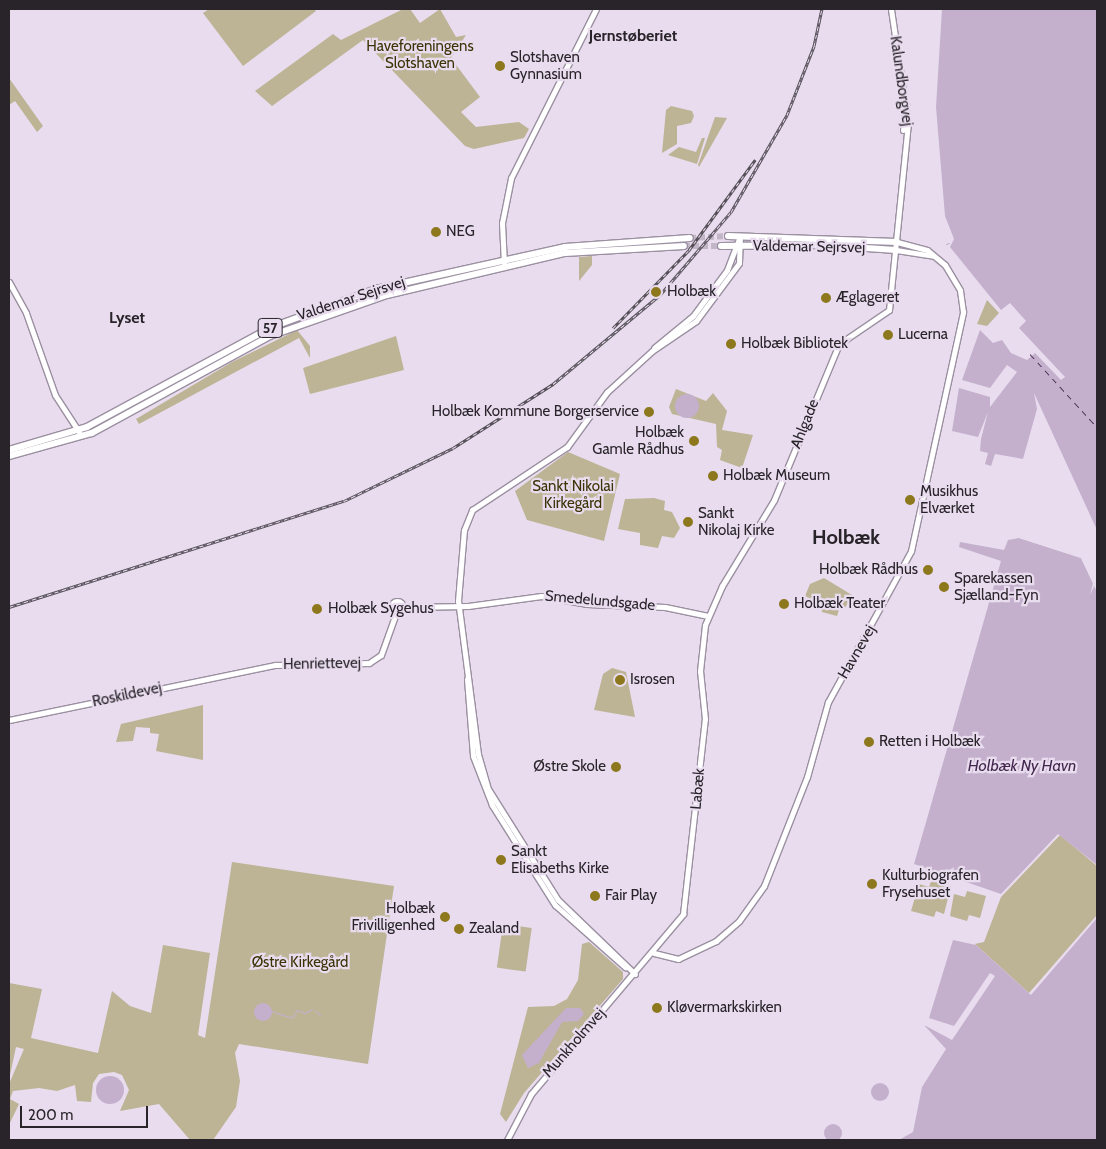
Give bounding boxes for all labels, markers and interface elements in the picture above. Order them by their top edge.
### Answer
district label: Jernstøberiet [589,26,677,46]
street label: Kalundborgvej [886,35,916,127]
park label: Haveforeningens Slotshaven [366,37,474,72]
place label: Slotshaven Gynnasium [510,48,582,83]
marker: Slotshaven Gynnasium [494,60,506,72]
place label: NEG [446,223,475,241]
marker: NEG [430,226,442,238]
street label: Valdemar Sejrsvej [753,237,865,257]
street label: Valdemar Sejrsvej [295,273,407,325]
place label: Holbæk [667,283,716,301]
marker: Holbæk [649,285,663,299]
place label: Æglageret [836,289,899,307]
marker: Æglageret [820,292,832,304]
district label: Lyset [109,308,145,328]
road number: 57 [258,316,282,339]
place label: Lucerna [898,326,948,344]
marker: Lucerna [882,329,894,341]
place label: Holbæk Bibliotek [741,335,848,353]
marker: Holbæk Bibliotek [725,338,737,350]
street label: Ahlgade [787,397,823,451]
place label: Holbæk Kommune Borgerservice [432,403,639,421]
marker: Holbæk Kommune Borgerservice [643,406,655,418]
place label: Holbæk Gamle Rådhus [592,423,684,458]
marker: Holbæk Gamle Rådhus [688,435,700,447]
place label: Holbæk Museum [723,467,830,485]
marker: Holbæk Museum [707,470,719,482]
park label: Sankt Nikolai Kirkegård [532,477,614,512]
place label: Musikhus Elværket [920,482,978,517]
marker: Musikhus Elværket [904,494,916,506]
place label: Sankt Nikolaj Kirke [698,504,774,539]
marker: Sankt Nikolaj Kirke [682,516,694,528]
district label: Holbæk [812,525,880,549]
place label: Holbæk Rådhus [819,561,918,579]
marker: Holbæk Rådhus [922,564,934,576]
place label: Sparekassen Sjælland-Fyn [954,569,1039,604]
marker: Sparekassen Sjælland-Fyn [938,581,950,593]
street label: Smedelundsgade [544,587,656,615]
place label: Holbæk Teater [794,595,885,613]
marker: Holbæk Teater [778,598,790,610]
place label: Holbæk Sygehus [328,600,434,618]
marker: Holbæk Sygehus [310,602,324,616]
street label: Havnevej [834,622,880,682]
street label: Henriettevej [283,654,361,674]
place label: Isrosen [630,671,675,689]
marker: Isrosen [614,674,626,686]
street label: Roskildevej [91,679,163,711]
place label: Retten i Holbæk [879,733,980,751]
marker: Retten i Holbæk [863,736,875,748]
water label: Holbæk Ny Havn [968,756,1076,776]
place label: Østre Skole [533,758,606,776]
marker: Østre Skole [610,761,622,773]
street label: Labæk [687,768,709,810]
place label: Sankt Elisabeths Kirke [511,842,609,877]
marker: Sankt Elisabeths Kirke [495,854,507,866]
place label: Kulturbiografen Frysehuset [882,866,979,901]
marker: Kulturbiografen Frysehuset [866,878,878,890]
place label: Fair Play [605,887,657,905]
marker: Fair Play [589,890,601,902]
place label: Holbæk Frivilligenhed [351,899,435,934]
marker: Holbæk Frivilligenhed [439,911,451,923]
place label: Zealand [469,920,519,938]
marker: Zealand [453,923,465,935]
park label: Østre Kirkegård [252,954,348,972]
place label: Kløvermarkskirken [667,999,782,1017]
marker: Kløvermarkskirken [651,1002,663,1014]
street label: Munkholmvej [539,1005,609,1081]
scale bar [22,1096,150,1128]
text: 200 m [28,1106,73,1124]

